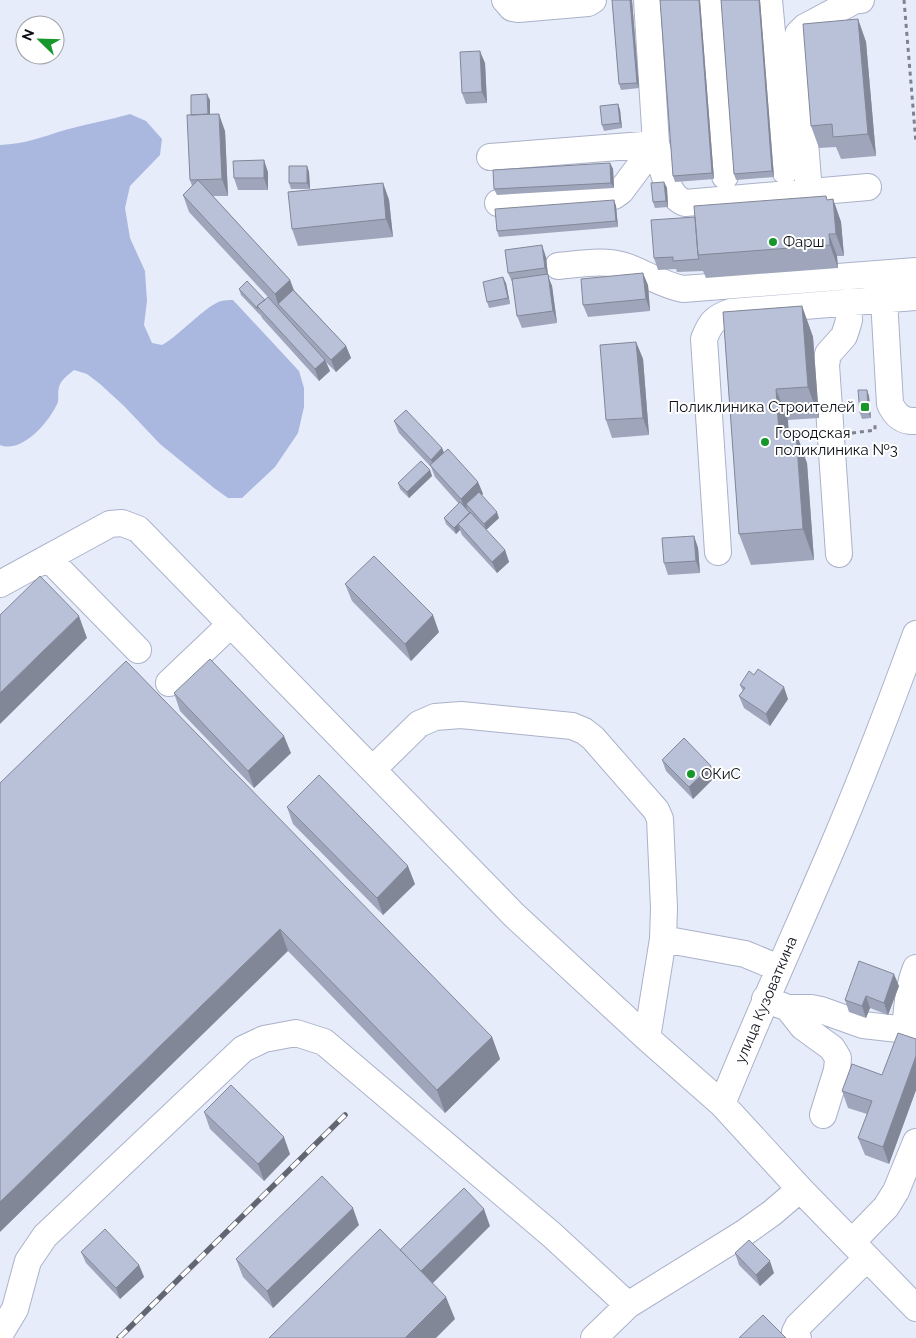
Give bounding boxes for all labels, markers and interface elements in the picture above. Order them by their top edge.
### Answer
north arrow [15,15,65,65]
text: N [19,27,37,43]
place label: Фарш [783,233,825,251]
marker: Фарш [767,236,779,248]
place label: Поликлиника Строителей [669,398,855,416]
marker: Поликлиника Строителей [859,401,871,413]
place label: Городская поликлиника №3 [775,424,898,459]
marker: Городская поликлиника №3 [759,436,771,448]
place label: ОКиС [701,765,741,783]
marker: ОКиС [685,768,697,780]
street label: улица Кузоваткина [731,934,801,1066]

